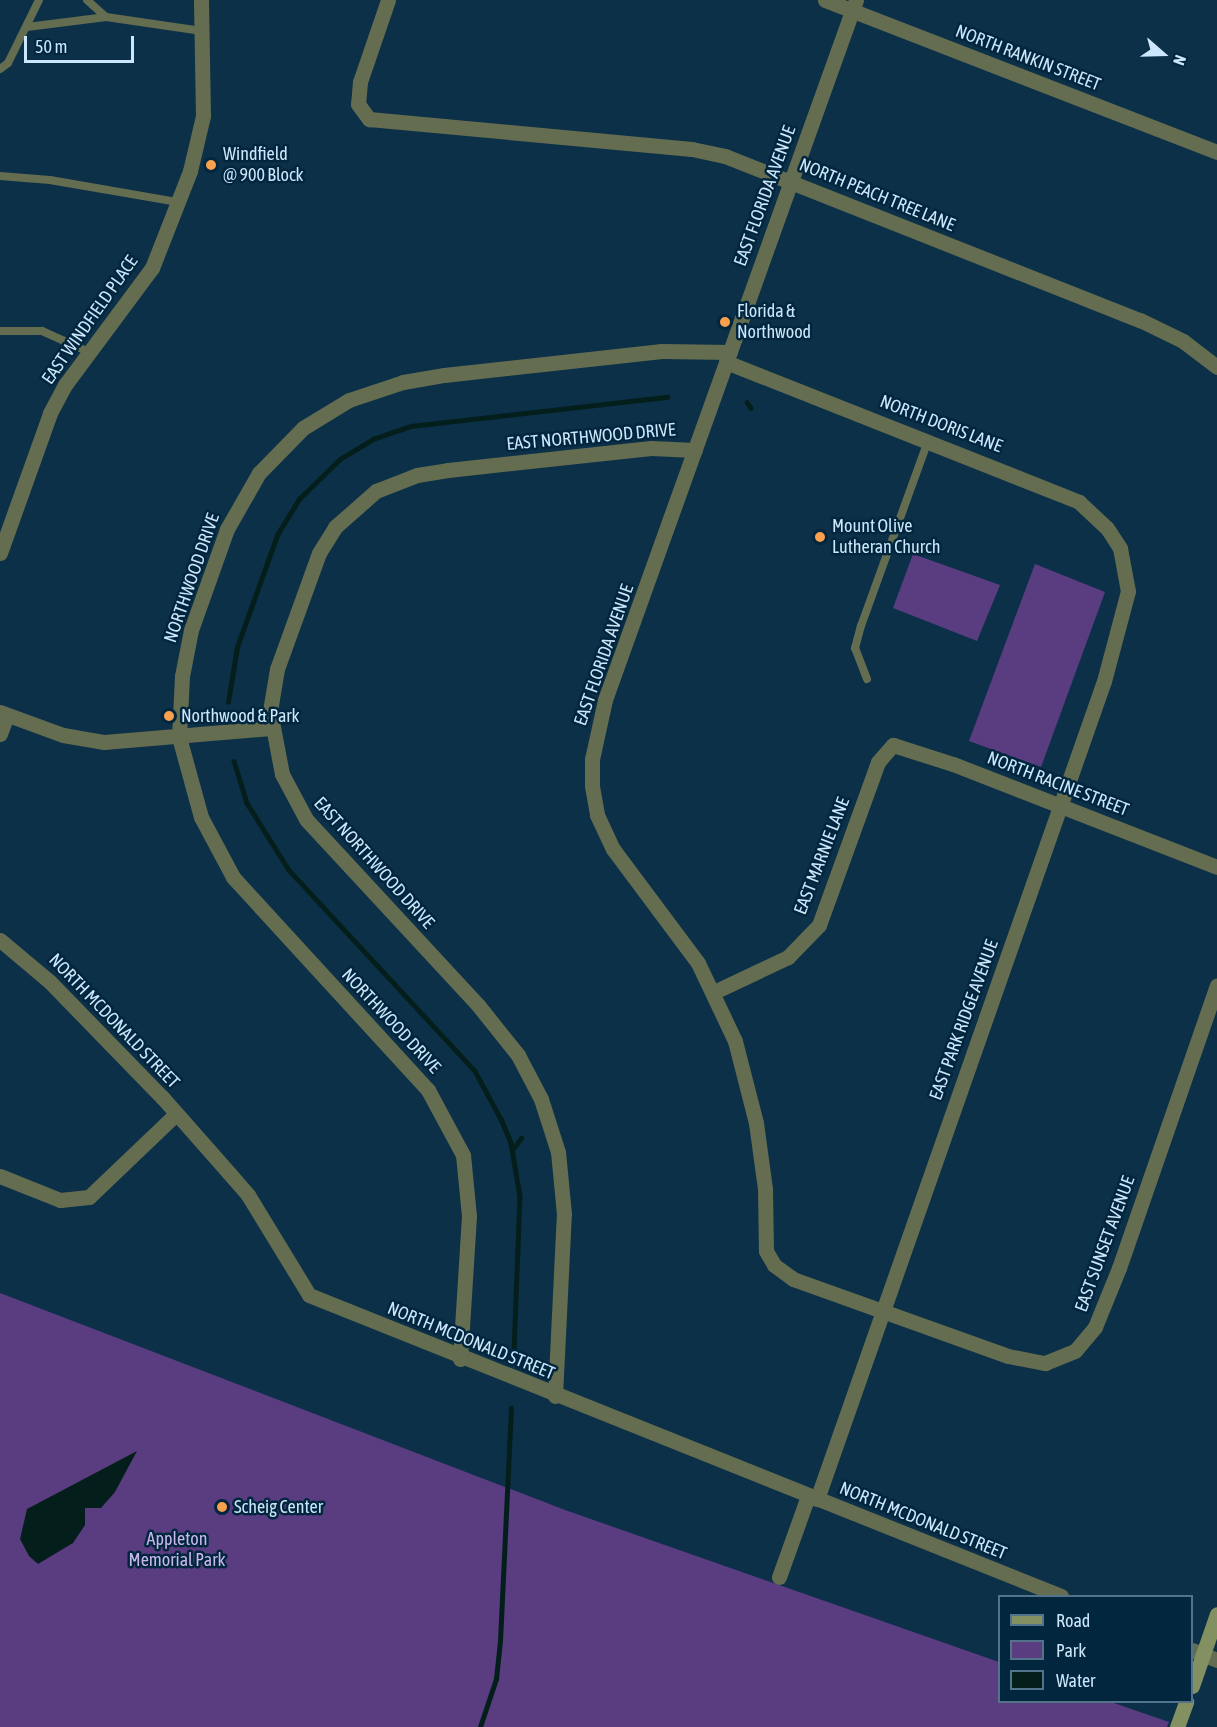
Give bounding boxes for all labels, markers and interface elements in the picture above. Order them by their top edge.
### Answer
street label: NORTH RANKIN STREET [952,20,1104,96]
scale bar [27,24,136,62]
north arrow [1133,24,1193,84]
text: 50 m [35,36,67,57]
text: N [1170,53,1190,68]
street label: EAST FLORIDA AVENUE [730,123,800,269]
place label: Windfield @ 900 Block [223,144,304,186]
street label: NORTH PEACH TREE LANE [796,154,958,236]
marker: Windfield @ 900 Block [204,158,218,172]
street label: EAST WINDFIELD PLACE [38,251,142,389]
place label: Florida & Northwood [737,301,811,344]
marker: Florida & Northwood [718,315,732,329]
street label: NORTH DORIS LANE [877,391,1005,457]
street label: EAST NORTHWOOD DRIVE [506,419,676,455]
street label: NORTHWOOD DRIVE [160,511,224,645]
place label: Mount Olive Lutheran Church [832,516,940,558]
marker: Mount Olive Lutheran Church [813,530,827,544]
street label: EAST FLORIDA AVENUE [570,582,638,728]
place label: Northwood & Park [181,705,299,727]
marker: Northwood & Park [162,709,176,723]
street label: NORTH RACINE STREET [984,747,1132,821]
street label: EAST NORTHWOOD DRIVE [309,793,439,933]
street label: EAST MARNIE LANE [790,794,854,918]
street label: EAST PARK RIDGE AVENUE [925,937,1003,1103]
street label: NORTH MCDONALD STREET [44,949,184,1093]
street label: NORTHWOOD DRIVE [337,964,445,1078]
street label: EAST SUNSET AVENUE [1070,1173,1140,1315]
street label: NORTH MCDONALD STREET [384,1298,558,1384]
street label: NORTH MCDONALD STREET [836,1478,1010,1564]
place label: Scheig Center [234,1496,323,1518]
marker: Scheig Center [215,1500,229,1514]
park label: Appleton Memorial Park [129,1529,225,1572]
legend [998,1595,1193,1703]
text: Road [1056,1610,1090,1631]
text: Park [1056,1640,1086,1661]
text: Water [1056,1670,1095,1691]

